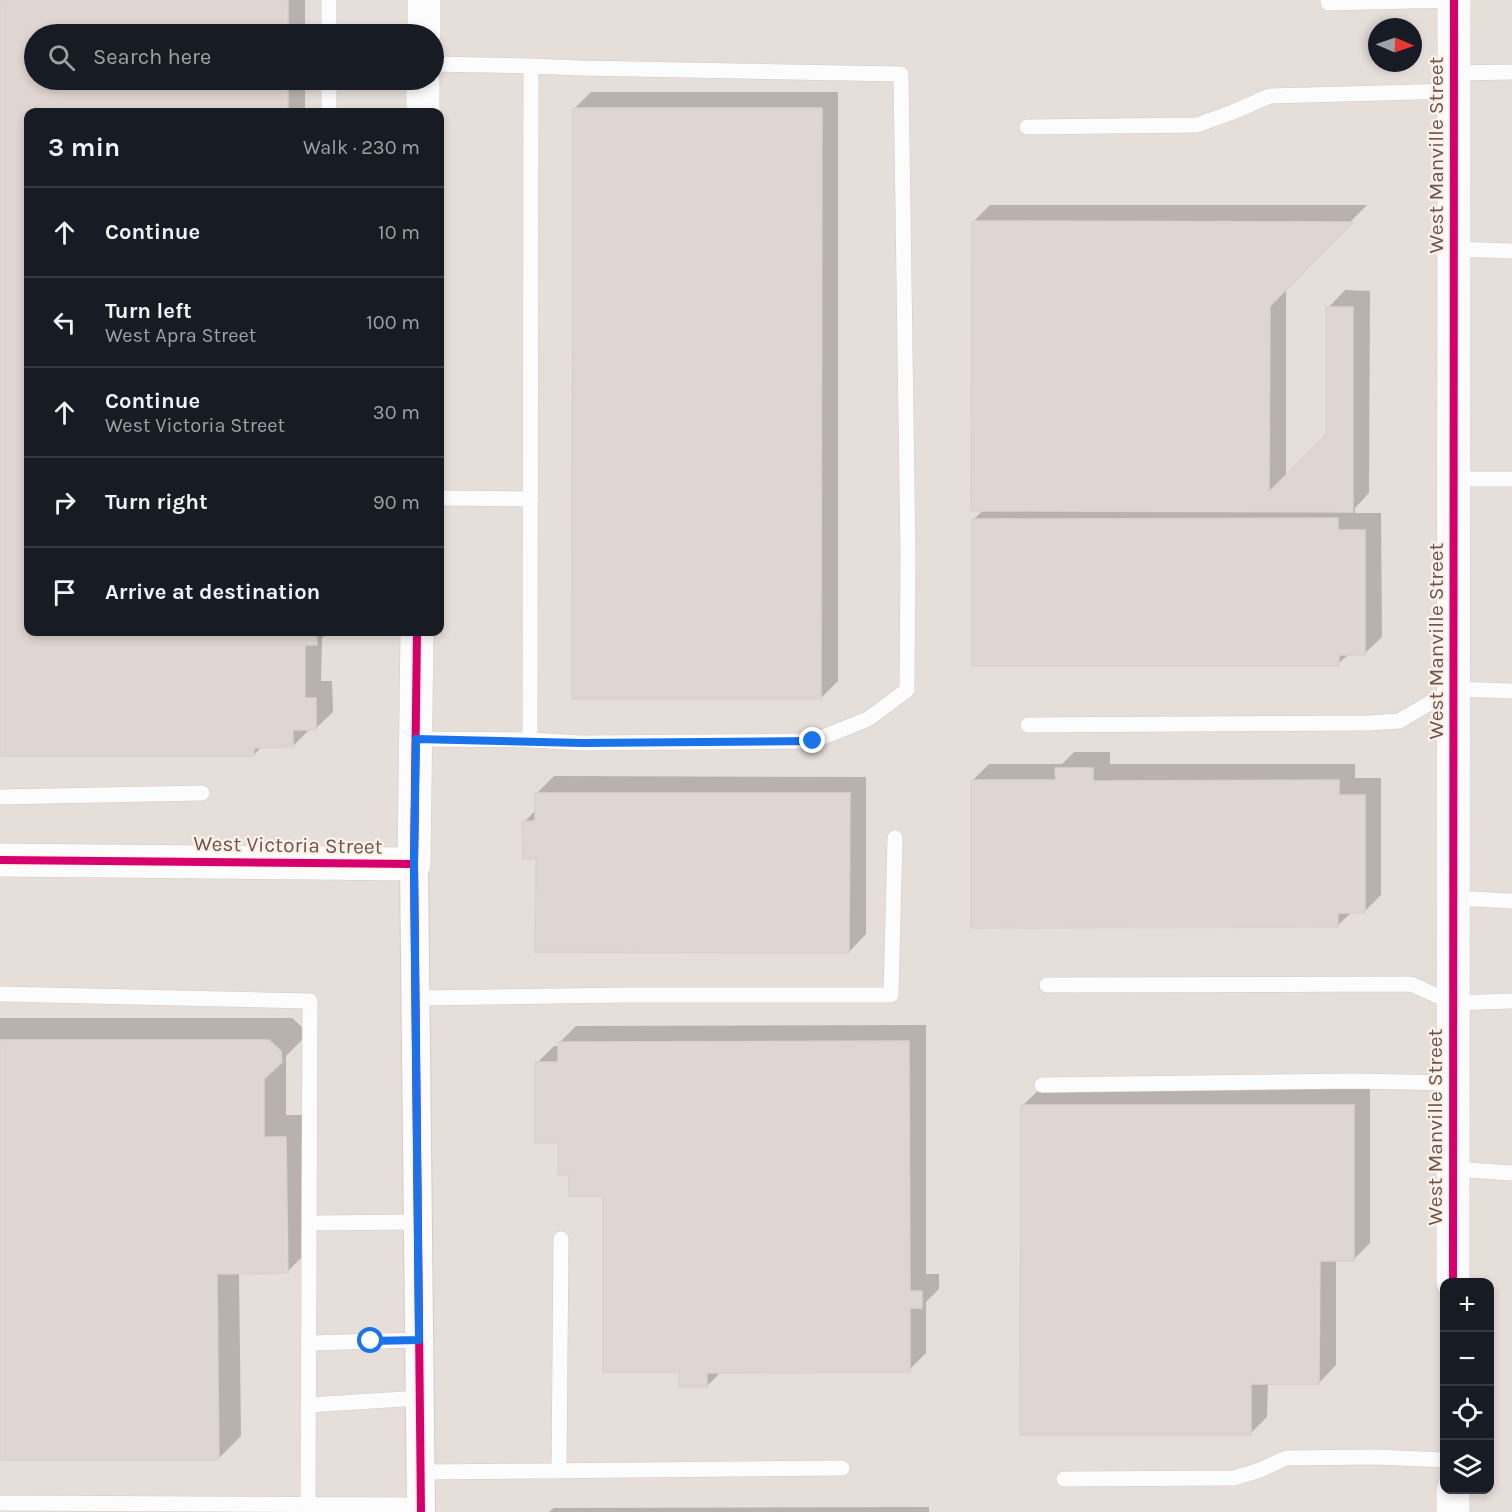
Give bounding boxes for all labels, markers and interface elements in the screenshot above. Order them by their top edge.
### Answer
north arrow [1368,18,1422,72]
search box [24,24,444,90]
icon: search [45,41,78,74]
text: Search here [93,44,211,70]
street label: West Manville Street [1424,56,1448,253]
text: 3 min [48,132,120,163]
text: Walk · 230 m [303,136,420,159]
icon: ahead [48,216,81,249]
text: Continue [105,219,200,245]
text: 10 m [378,221,420,244]
text: Turn left [105,298,192,324]
icon: left [48,306,81,339]
text: 100 m [366,311,420,334]
text: West Apra Street [105,324,256,347]
text: Continue [105,388,200,414]
icon: ahead [48,396,81,429]
text: 30 m [373,401,420,424]
text: West Victoria Street [105,414,285,437]
icon: right [48,486,81,519]
text: Turn right [105,489,208,515]
text: 90 m [373,491,420,514]
street label: West Manville Street [1424,542,1448,739]
icon: arrive [48,576,81,609]
text: Arrive at destination [105,579,320,605]
route end [799,727,825,753]
street label: West Victoria Street [193,831,383,859]
street label: West Manville Street [1423,1028,1447,1225]
map controls [1440,1278,1494,1494]
button: + [1440,1278,1494,1332]
route start [357,1327,383,1353]
button: − [1440,1332,1494,1386]
button: locate [1440,1386,1494,1440]
button: layers [1440,1440,1494,1494]

